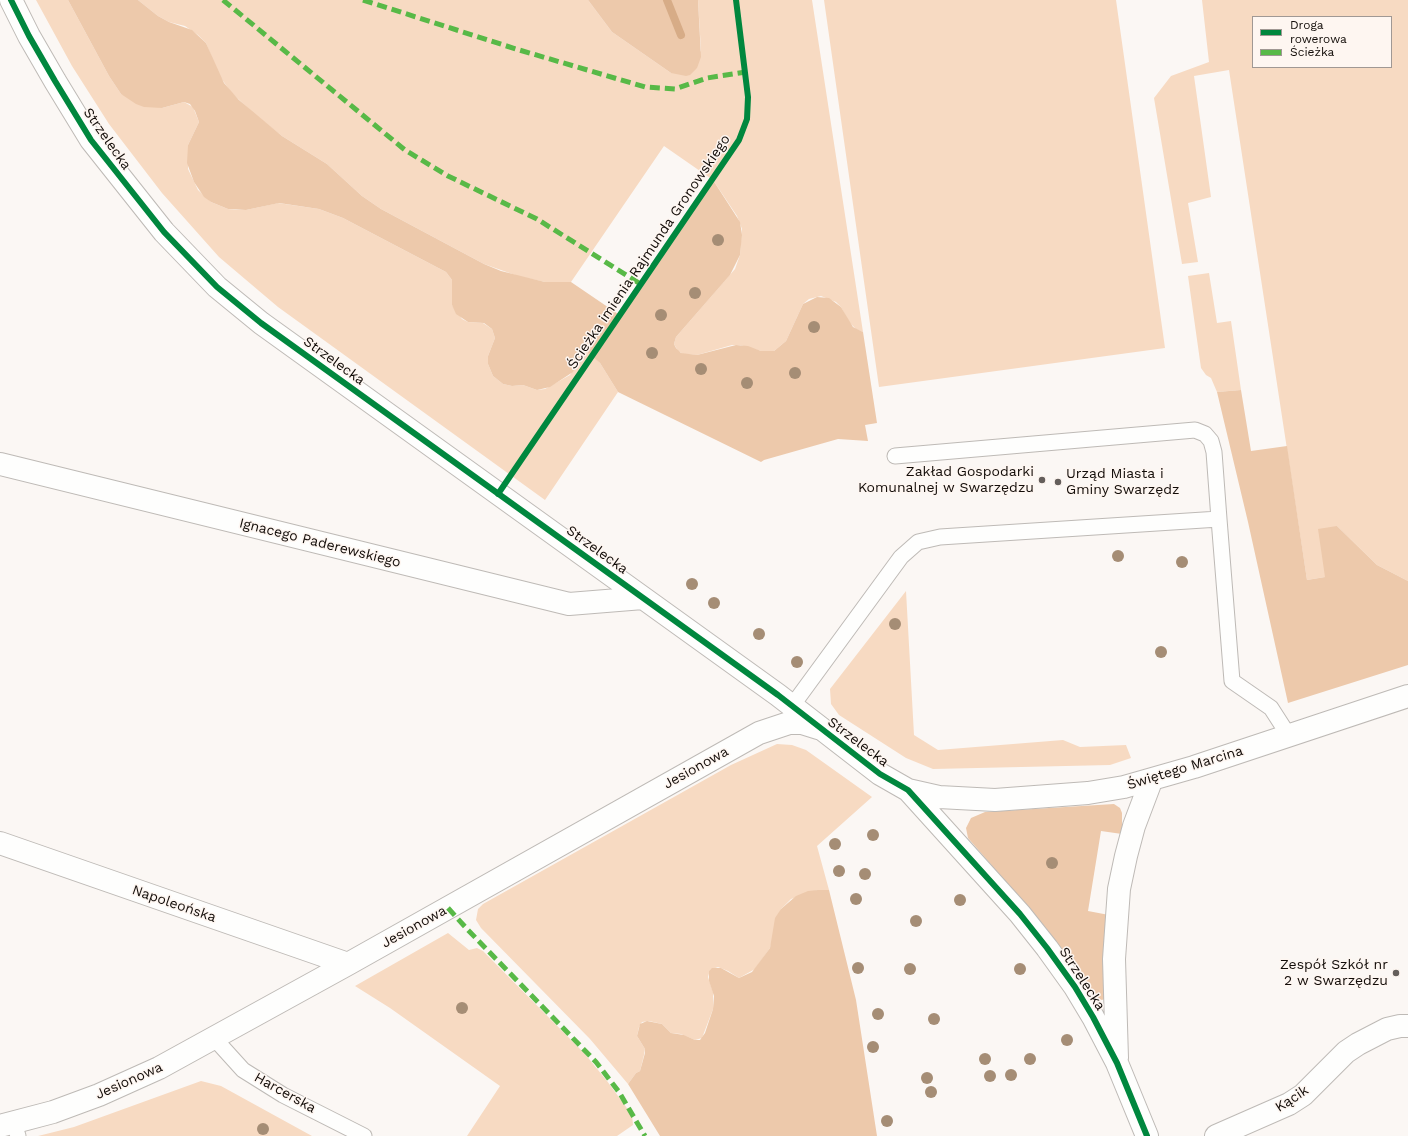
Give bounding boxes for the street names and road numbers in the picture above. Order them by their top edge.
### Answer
street label: Strzelecka [79,105,135,173]
street label: Ścieżka imienia Rajmunda Gronowskiego [564,132,734,372]
street label: Strzelecka [300,333,368,389]
street label: Ignacego Paderewskiego [238,515,402,571]
street label: Strzelecka [563,522,631,578]
street label: Strzelecka [824,714,892,770]
street label: Świętego Marcina [1125,742,1245,794]
street label: Jesionowa [661,743,731,793]
street label: Napoleońska [130,882,218,926]
street label: Jesionowa [379,902,449,952]
street label: Strzelecka [1055,944,1109,1014]
street label: Jesionowa [93,1059,165,1103]
street label: Harcerska [251,1069,319,1117]
street label: Kącik [1272,1082,1312,1116]

